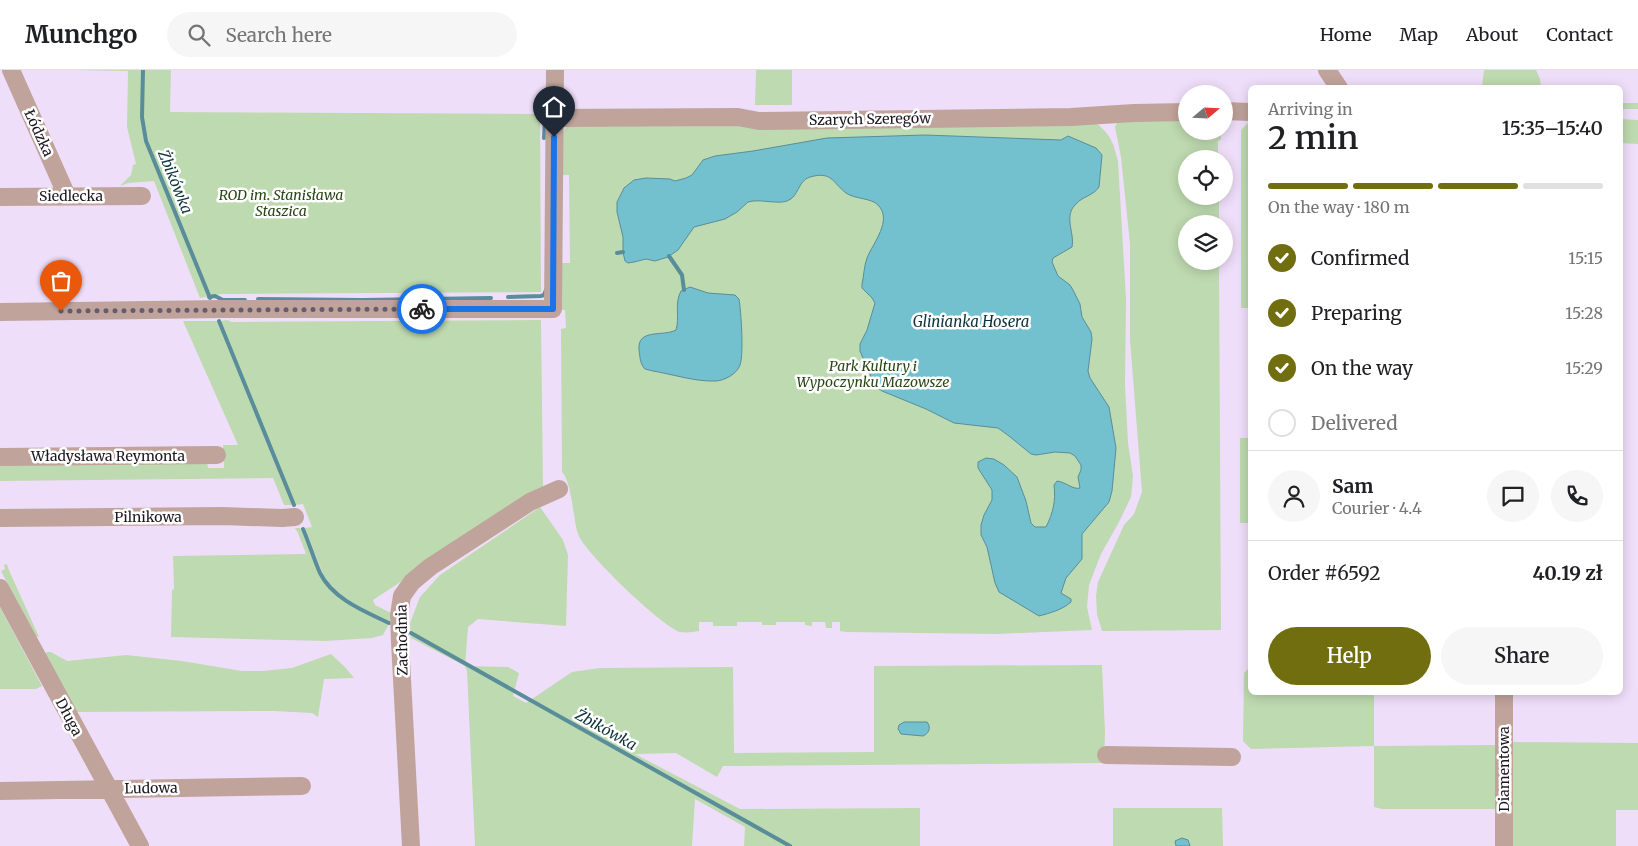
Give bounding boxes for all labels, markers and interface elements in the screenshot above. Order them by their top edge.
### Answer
search box [167,12,517,57]
text: Munchgo [25,19,137,50]
icon: search [185,21,213,49]
text: Search here [225,23,332,47]
text: Home [1320,23,1372,46]
text: Map [1400,23,1438,46]
text: About [1466,23,1518,46]
text: Contact [1546,23,1613,46]
north arrow [1178,85,1232,140]
map controls [1178,85,1233,270]
pin [533,86,575,137]
icon: home [540,93,568,121]
text: Arriving in [1268,99,1353,119]
street label: Łódzka [20,107,58,160]
street label: Szarych Szeregów [809,109,931,129]
text: 15:35–15:40 [1502,116,1603,140]
text: 2 min [1268,118,1358,158]
water label: Żbikówka [154,146,198,216]
button: locate [1178,150,1233,205]
park label: ROD im. Stanisława Staszica [219,186,343,220]
street label: Siedlecka [39,187,103,205]
text: On the way · 180 m [1268,197,1410,217]
button: layers [1178,215,1233,270]
icon: check [1268,244,1296,272]
text: Confirmed [1311,246,1409,270]
text: 15:15 [1568,248,1603,268]
pin [40,260,82,311]
icon: bag [47,267,75,295]
courier [397,284,447,334]
icon: bike [408,295,436,323]
icon: check [1268,299,1296,327]
text: Preparing [1311,301,1402,325]
text: 15:28 [1565,303,1603,323]
water label: Glinianka Hosera [913,312,1029,331]
icon: check [1268,354,1296,382]
text: On the way [1311,356,1413,380]
park label: Park Kultury i Wypoczynku Mazowsze [797,357,949,391]
text: 15:29 [1565,358,1603,378]
text: Delivered [1311,411,1398,435]
street label: Władysława Reymonta [30,447,186,465]
button: person [1268,470,1320,522]
button: chat [1487,470,1539,522]
button: phone [1551,470,1603,522]
text: Sam [1332,474,1373,498]
text: Courier · 4.4 [1332,498,1422,518]
street label: Pilnikowa [114,508,182,526]
text: Order #6592 [1268,561,1381,585]
text: 40.19 zł [1532,561,1603,585]
street label: Zachodnia [392,604,412,676]
button: Help [1268,627,1431,685]
button: Share [1441,627,1603,685]
street label: Długa [52,695,87,739]
water label: Żbikówka [571,704,641,754]
street label: Diamentowa [1495,726,1513,812]
street label: Ludowa [124,779,178,797]

